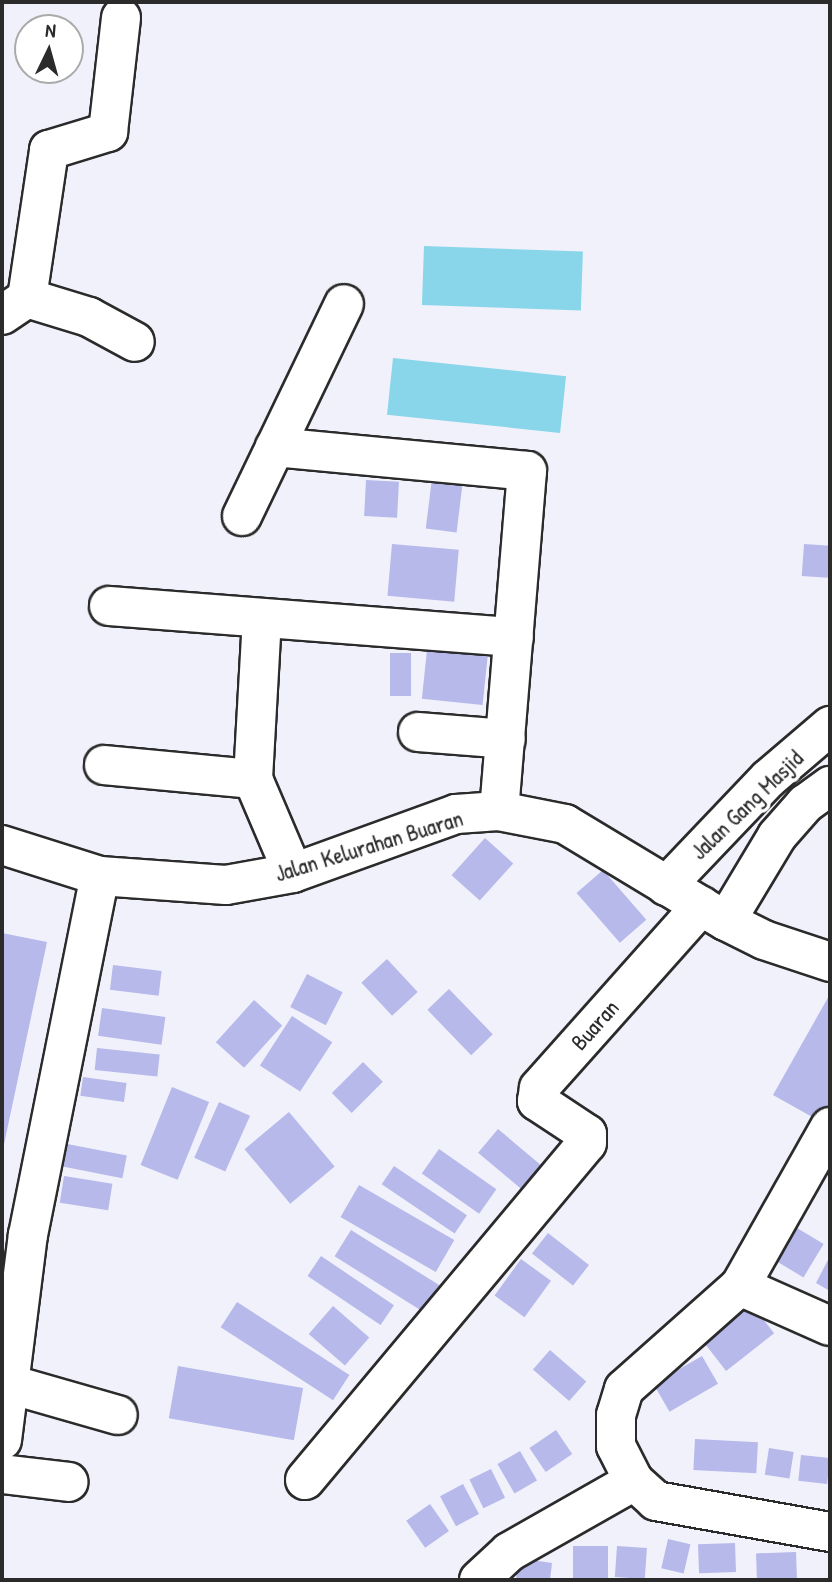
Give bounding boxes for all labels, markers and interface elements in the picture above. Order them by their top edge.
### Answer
north arrow [14,14,84,84]
text: N [44,17,57,43]
street label: Jalan Gang Masjid [685,745,809,865]
street label: Jalan Kelurahan Buaran [272,804,466,888]
street label: Buaran [565,994,625,1056]

